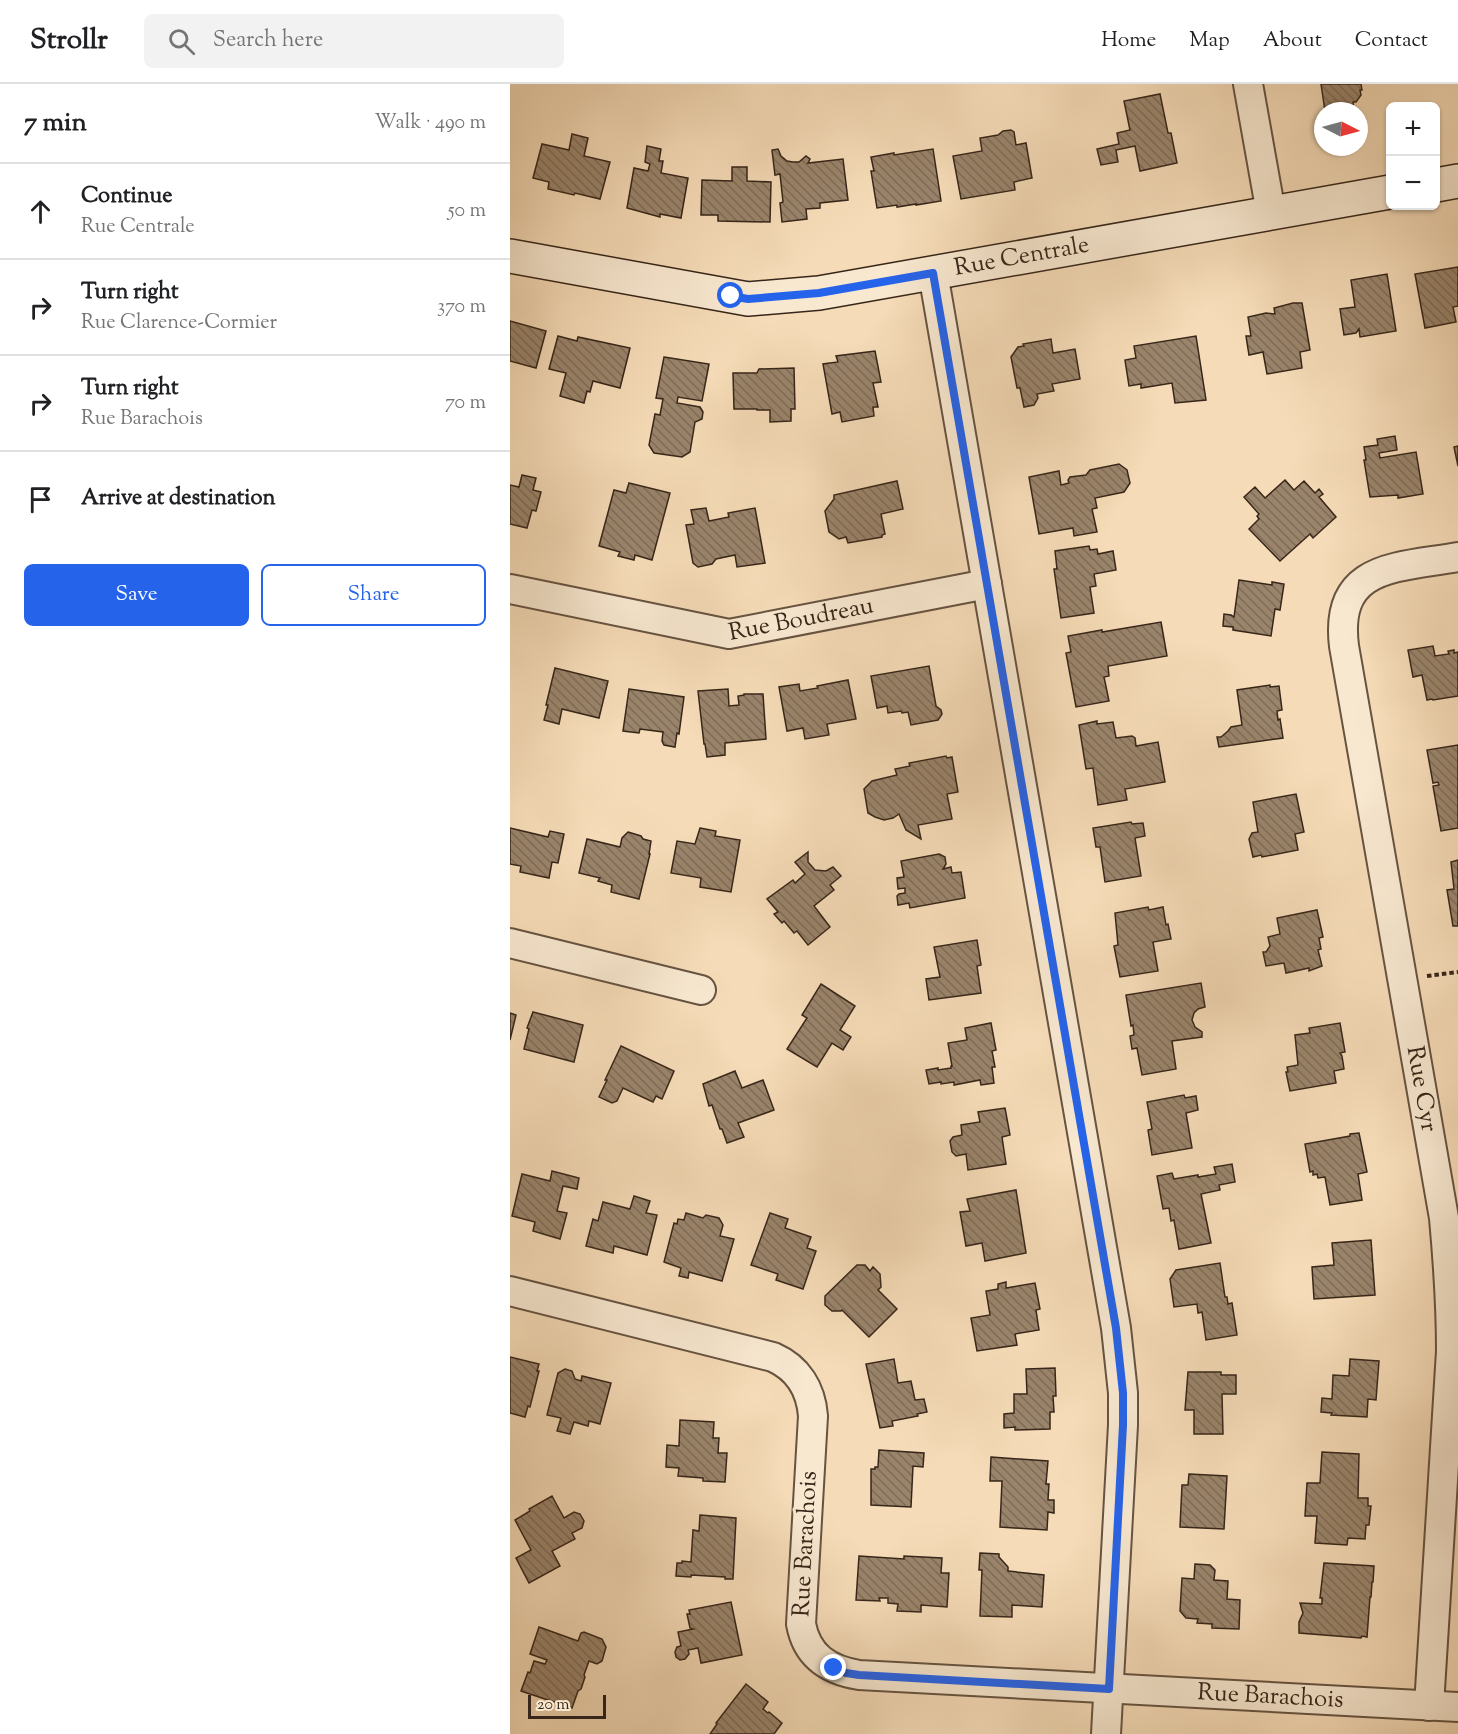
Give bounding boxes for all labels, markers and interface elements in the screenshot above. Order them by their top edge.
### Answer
search box [144,14,564,68]
text: Strollr [30,21,108,61]
icon: search [165,25,198,58]
text: Search here [213,25,323,57]
text: Home [1101,26,1156,56]
text: Map [1189,26,1230,56]
text: About [1263,26,1322,56]
text: Contact [1355,26,1428,56]
north arrow [1314,102,1368,156]
map controls [1386,102,1440,210]
button: + [1386,102,1440,156]
text: 7 min [24,105,87,142]
text: Walk · 490 m [375,109,486,138]
button: − [1386,156,1440,210]
text: Continue [81,181,172,213]
icon: ahead [24,195,57,228]
text: 50 m [448,197,486,226]
text: Rue Centrale [81,213,195,242]
street label: Rue Centrale [952,229,1092,286]
text: Turn right [81,277,178,309]
route start [717,282,743,308]
icon: right [24,291,57,324]
text: 370 m [437,293,486,322]
text: Rue Clarence-Cormier [81,309,277,338]
text: Turn right [81,373,178,405]
icon: right [24,387,57,420]
text: 70 m [445,389,486,418]
text: Rue Barachois [81,405,203,434]
icon: arrive [24,483,57,516]
text: Arrive at destination [81,483,276,515]
button: Save [24,564,249,626]
button: Share [261,564,486,626]
street label: Rue Boudreau [726,589,877,651]
street label: Rue Cyr [1397,1043,1445,1135]
street label: Rue Barachois [785,1470,827,1618]
route end [820,1654,846,1680]
street label: Rue Barachois [1196,1676,1344,1718]
scale bar [528,1692,606,1720]
text: 20 m [537,1694,570,1717]

